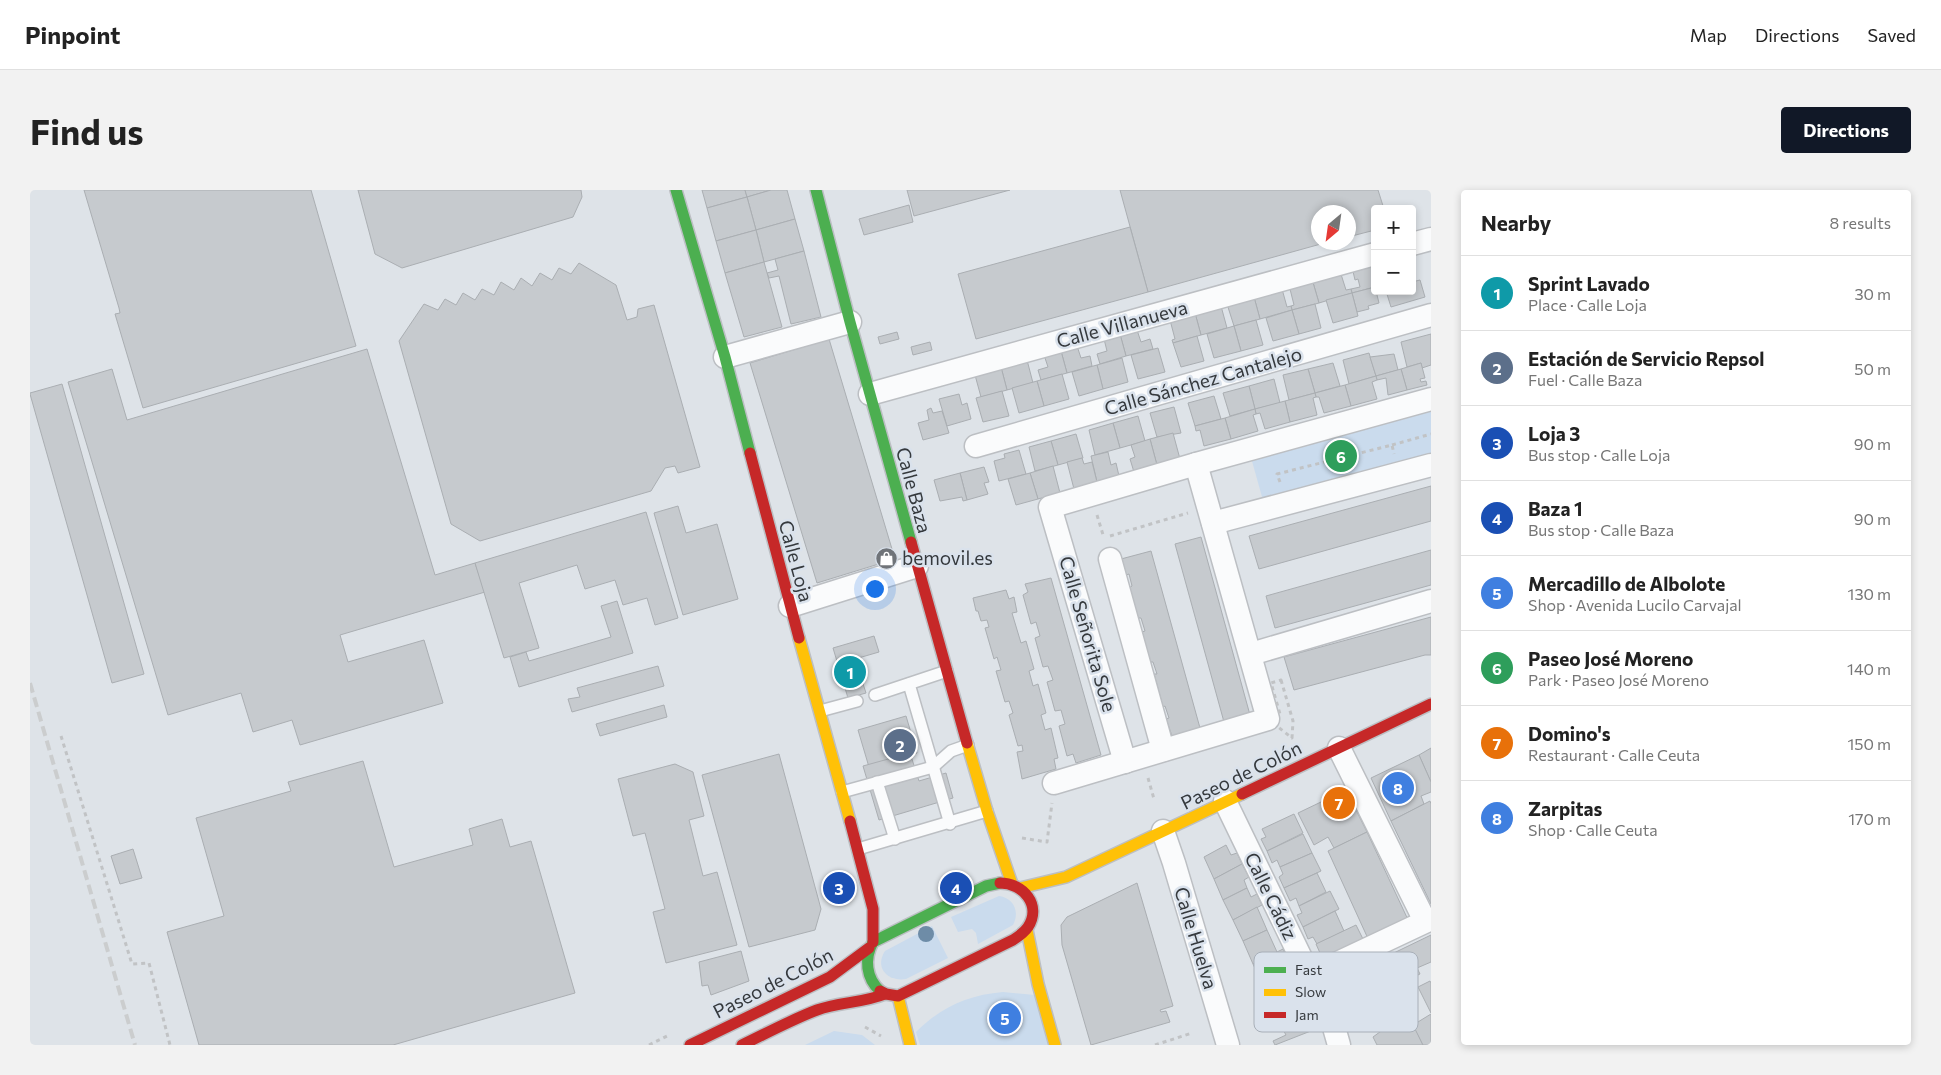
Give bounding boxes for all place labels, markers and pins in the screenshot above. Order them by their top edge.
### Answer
pin: 6 [1325,437,1357,475]
shop icon: bemovil.es [874,546,898,570]
place label: bemovil.es [902,546,993,569]
pin: 1 [834,653,866,691]
pin: 2 [884,726,916,764]
pin: 8 [1382,769,1414,807]
pin: 7 [1323,784,1355,822]
pin: 3 [823,869,855,907]
pin: 4 [940,869,972,907]
pin: 5 [989,999,1021,1037]

